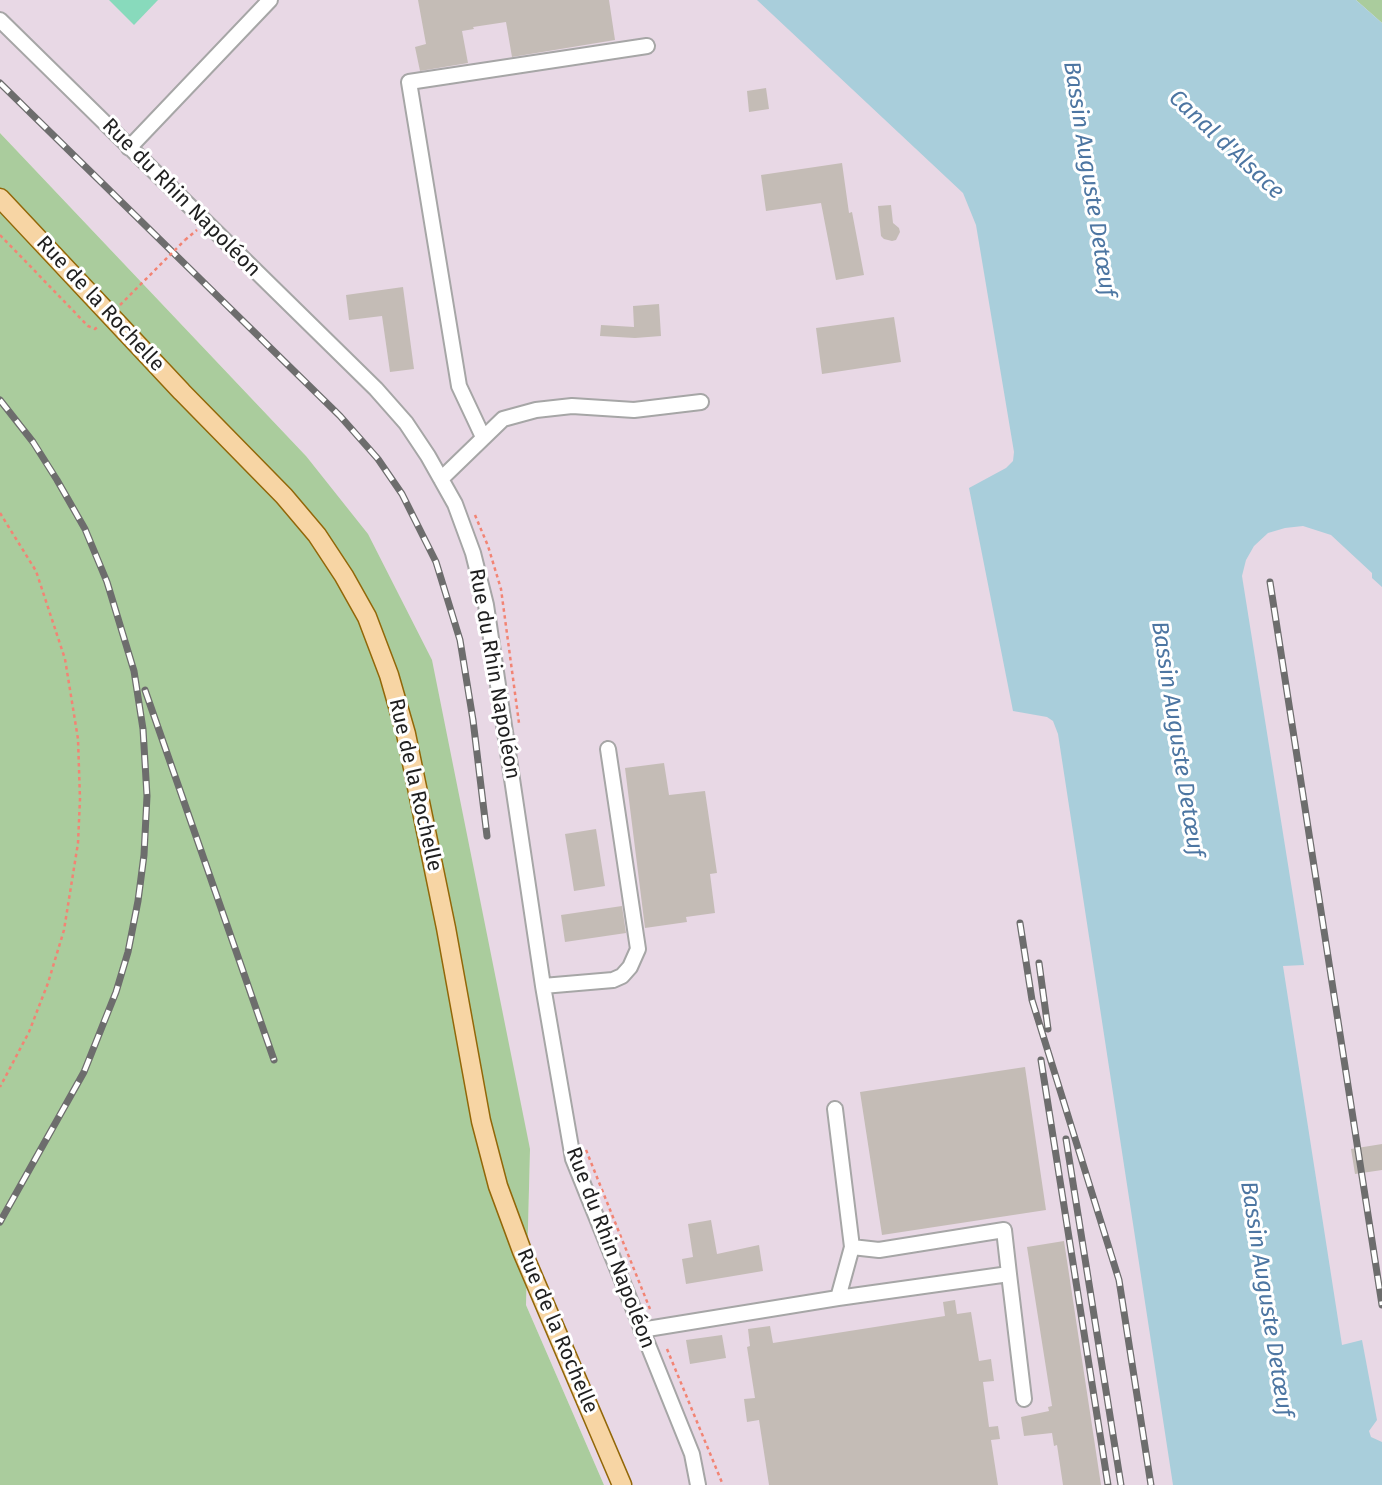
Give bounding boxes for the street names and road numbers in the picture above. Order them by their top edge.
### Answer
street label: Rue du Rhin Napoléon [97,114,265,282]
street label: Rue de la Rochelle [31,231,169,377]
street label: Rue du Rhin Napoléon [463,567,525,781]
street label: Rue de la Rochelle [383,696,447,874]
street label: Rue du Rhin Napoléon [560,1144,660,1352]
street label: Rue de la Rochelle [511,1245,603,1417]

